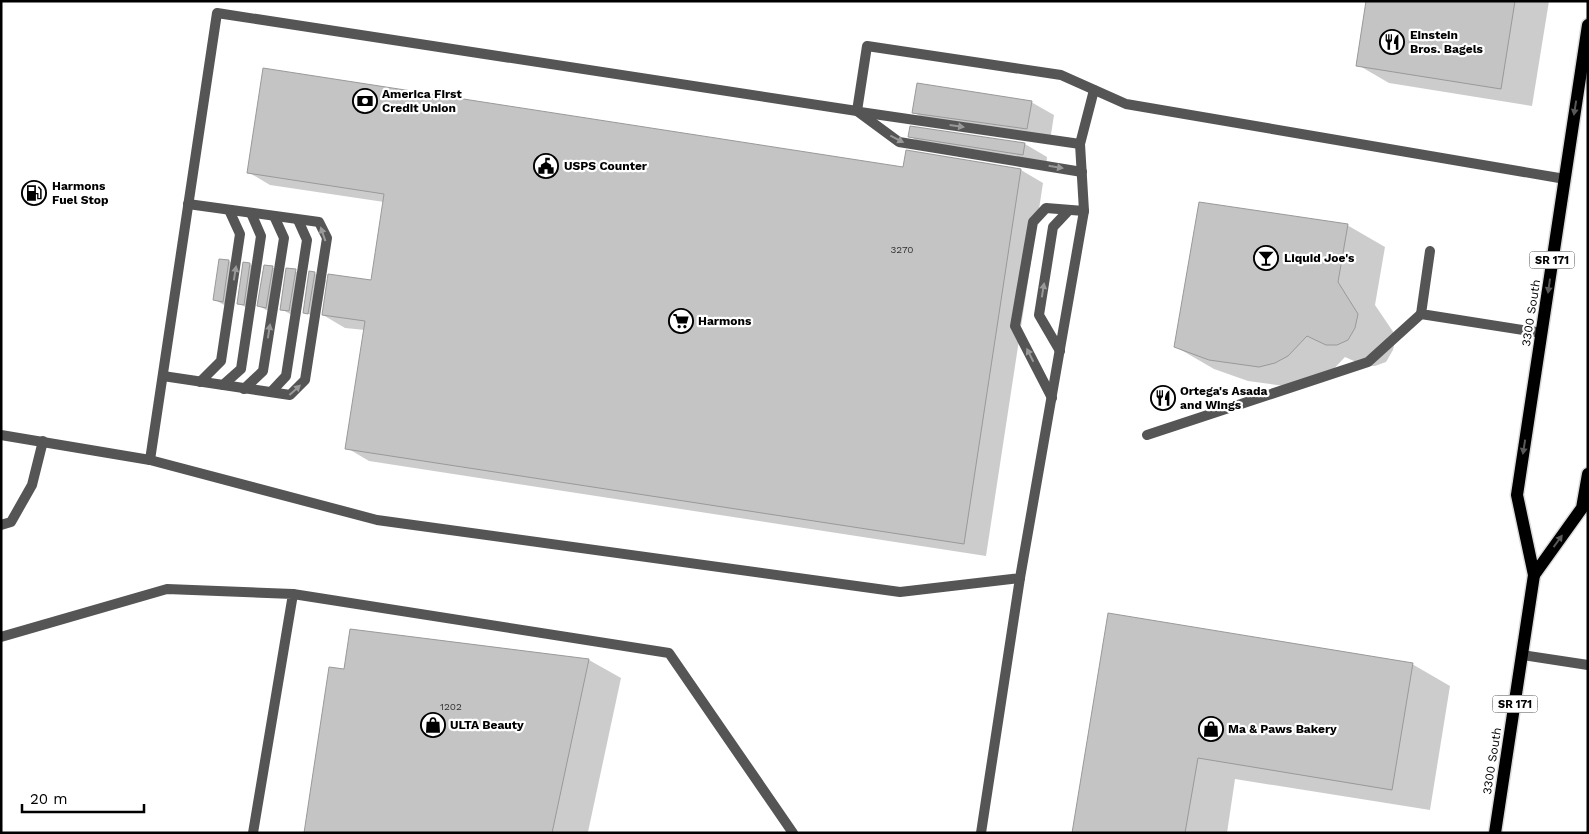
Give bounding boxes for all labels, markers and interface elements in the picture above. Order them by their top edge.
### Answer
place label: Einstein Bros. Bagels [1410,28,1484,56]
restaurant icon: Einstein Bros. Bagels [1379,29,1405,55]
place label: America First Credit Union [382,87,462,115]
bank icon: America First Credit Union [352,88,378,114]
one-way arrow [1571,101,1579,117]
one-way arrow [949,122,965,130]
one-way arrow [890,135,904,143]
public building icon: USPS Counter [533,153,559,179]
place label: USPS Counter [564,159,648,173]
one-way arrow [1049,164,1065,172]
place label: Harmons Fuel Stop [52,179,109,207]
fuel station icon: Harmons Fuel Stop [21,180,47,206]
one-way arrow [319,226,327,241]
house number: 3270 [890,244,914,255]
bar icon: Liquid Joe's [1253,245,1279,271]
place label: Liquid Joe's [1284,251,1355,265]
road number: SR 171 [1530,252,1574,268]
one-way arrow [231,265,239,281]
street label: 3300 South [1519,278,1543,348]
one-way arrow [1544,279,1552,295]
one-way arrow [1040,282,1048,298]
supermarket icon: Harmons [668,308,694,334]
place label: Harmons [698,314,752,328]
one-way arrow [266,323,274,339]
one-way arrow [1026,348,1034,362]
one-way arrow [289,384,302,395]
place label: Ortega's Asada and Wings [1180,384,1267,412]
restaurant icon: Ortega's Asada and Wings [1150,385,1176,411]
one-way arrow [1520,439,1528,455]
one-way arrow [1553,534,1563,548]
road number: SR 171 [1492,696,1538,712]
house number: 1202 [440,701,462,712]
shop icon: ULTA Beauty [420,712,446,738]
shop icon: Ma & Paws Bakery [1198,716,1224,742]
place label: ULTA Beauty [450,718,524,732]
place label: Ma & Paws Bakery [1228,722,1337,736]
street label: 3300 South [1480,726,1504,796]
scale bar [22,782,145,814]
text: 20 m [30,790,68,808]

